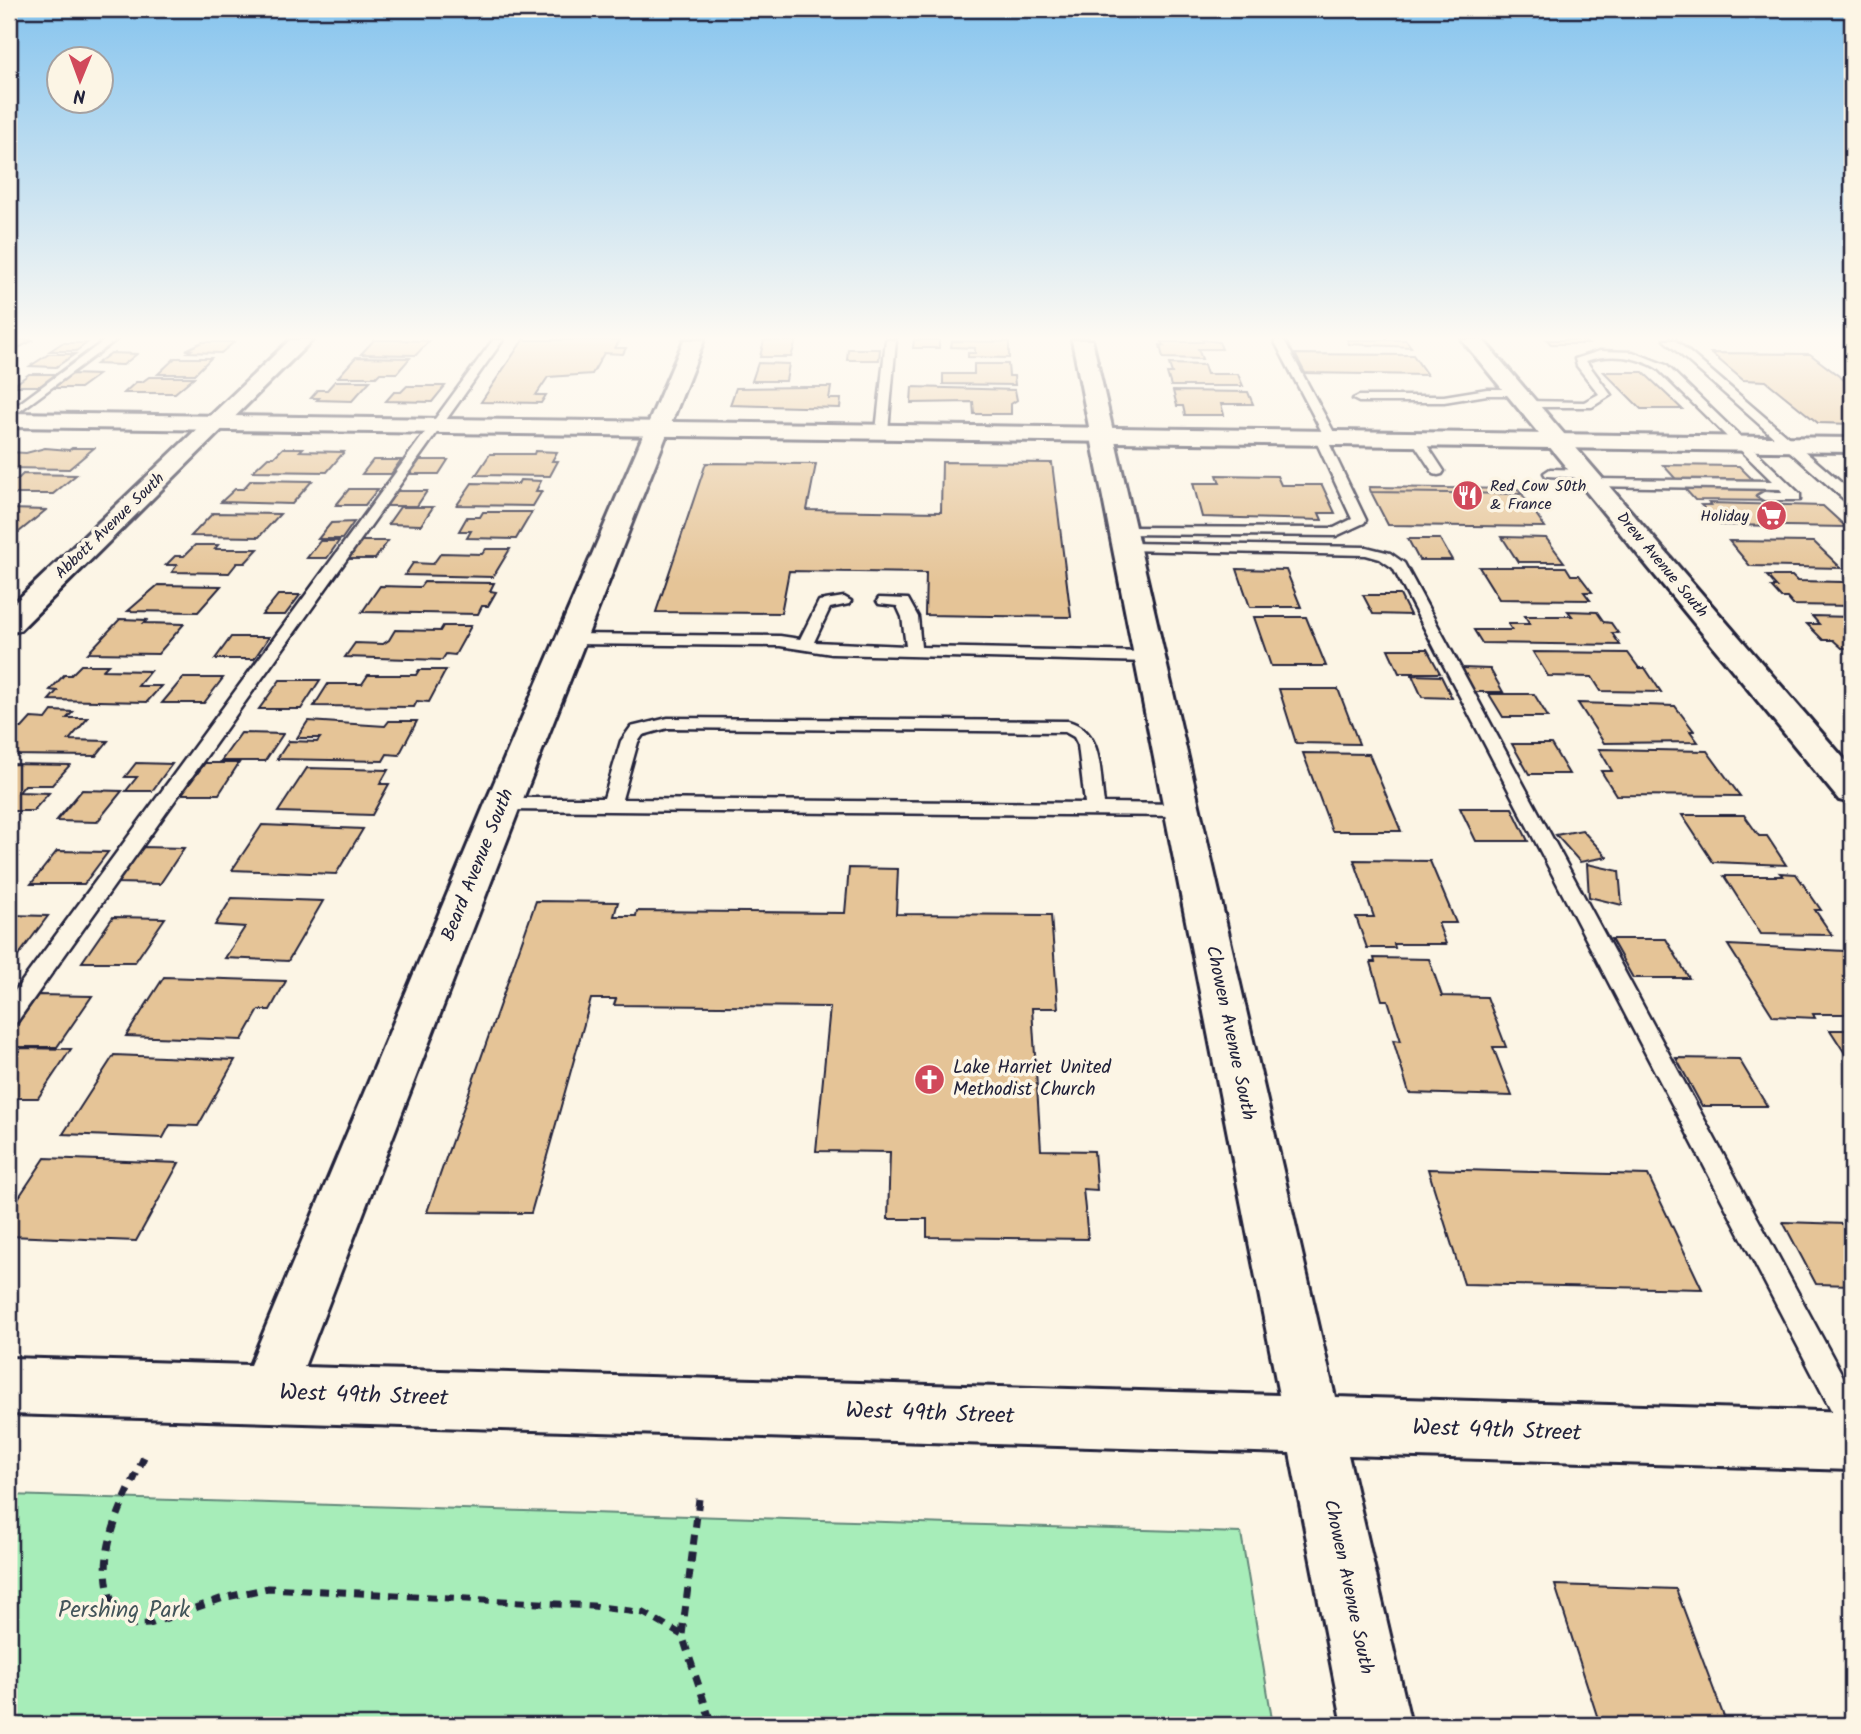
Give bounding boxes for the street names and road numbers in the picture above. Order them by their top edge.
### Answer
street label: Abbott Avenue South [49,467,171,585]
street label: Drew Avenue South [1610,507,1714,623]
street label: Beard Avenue South [434,784,522,946]
street label: Chowen Avenue South [1197,943,1263,1123]
street label: West 49th Street [279,1375,450,1417]
street label: West 49th Street [845,1393,1016,1435]
street label: West 49th Street [1412,1410,1583,1452]
street label: Chowen Avenue South [1315,1497,1381,1677]

